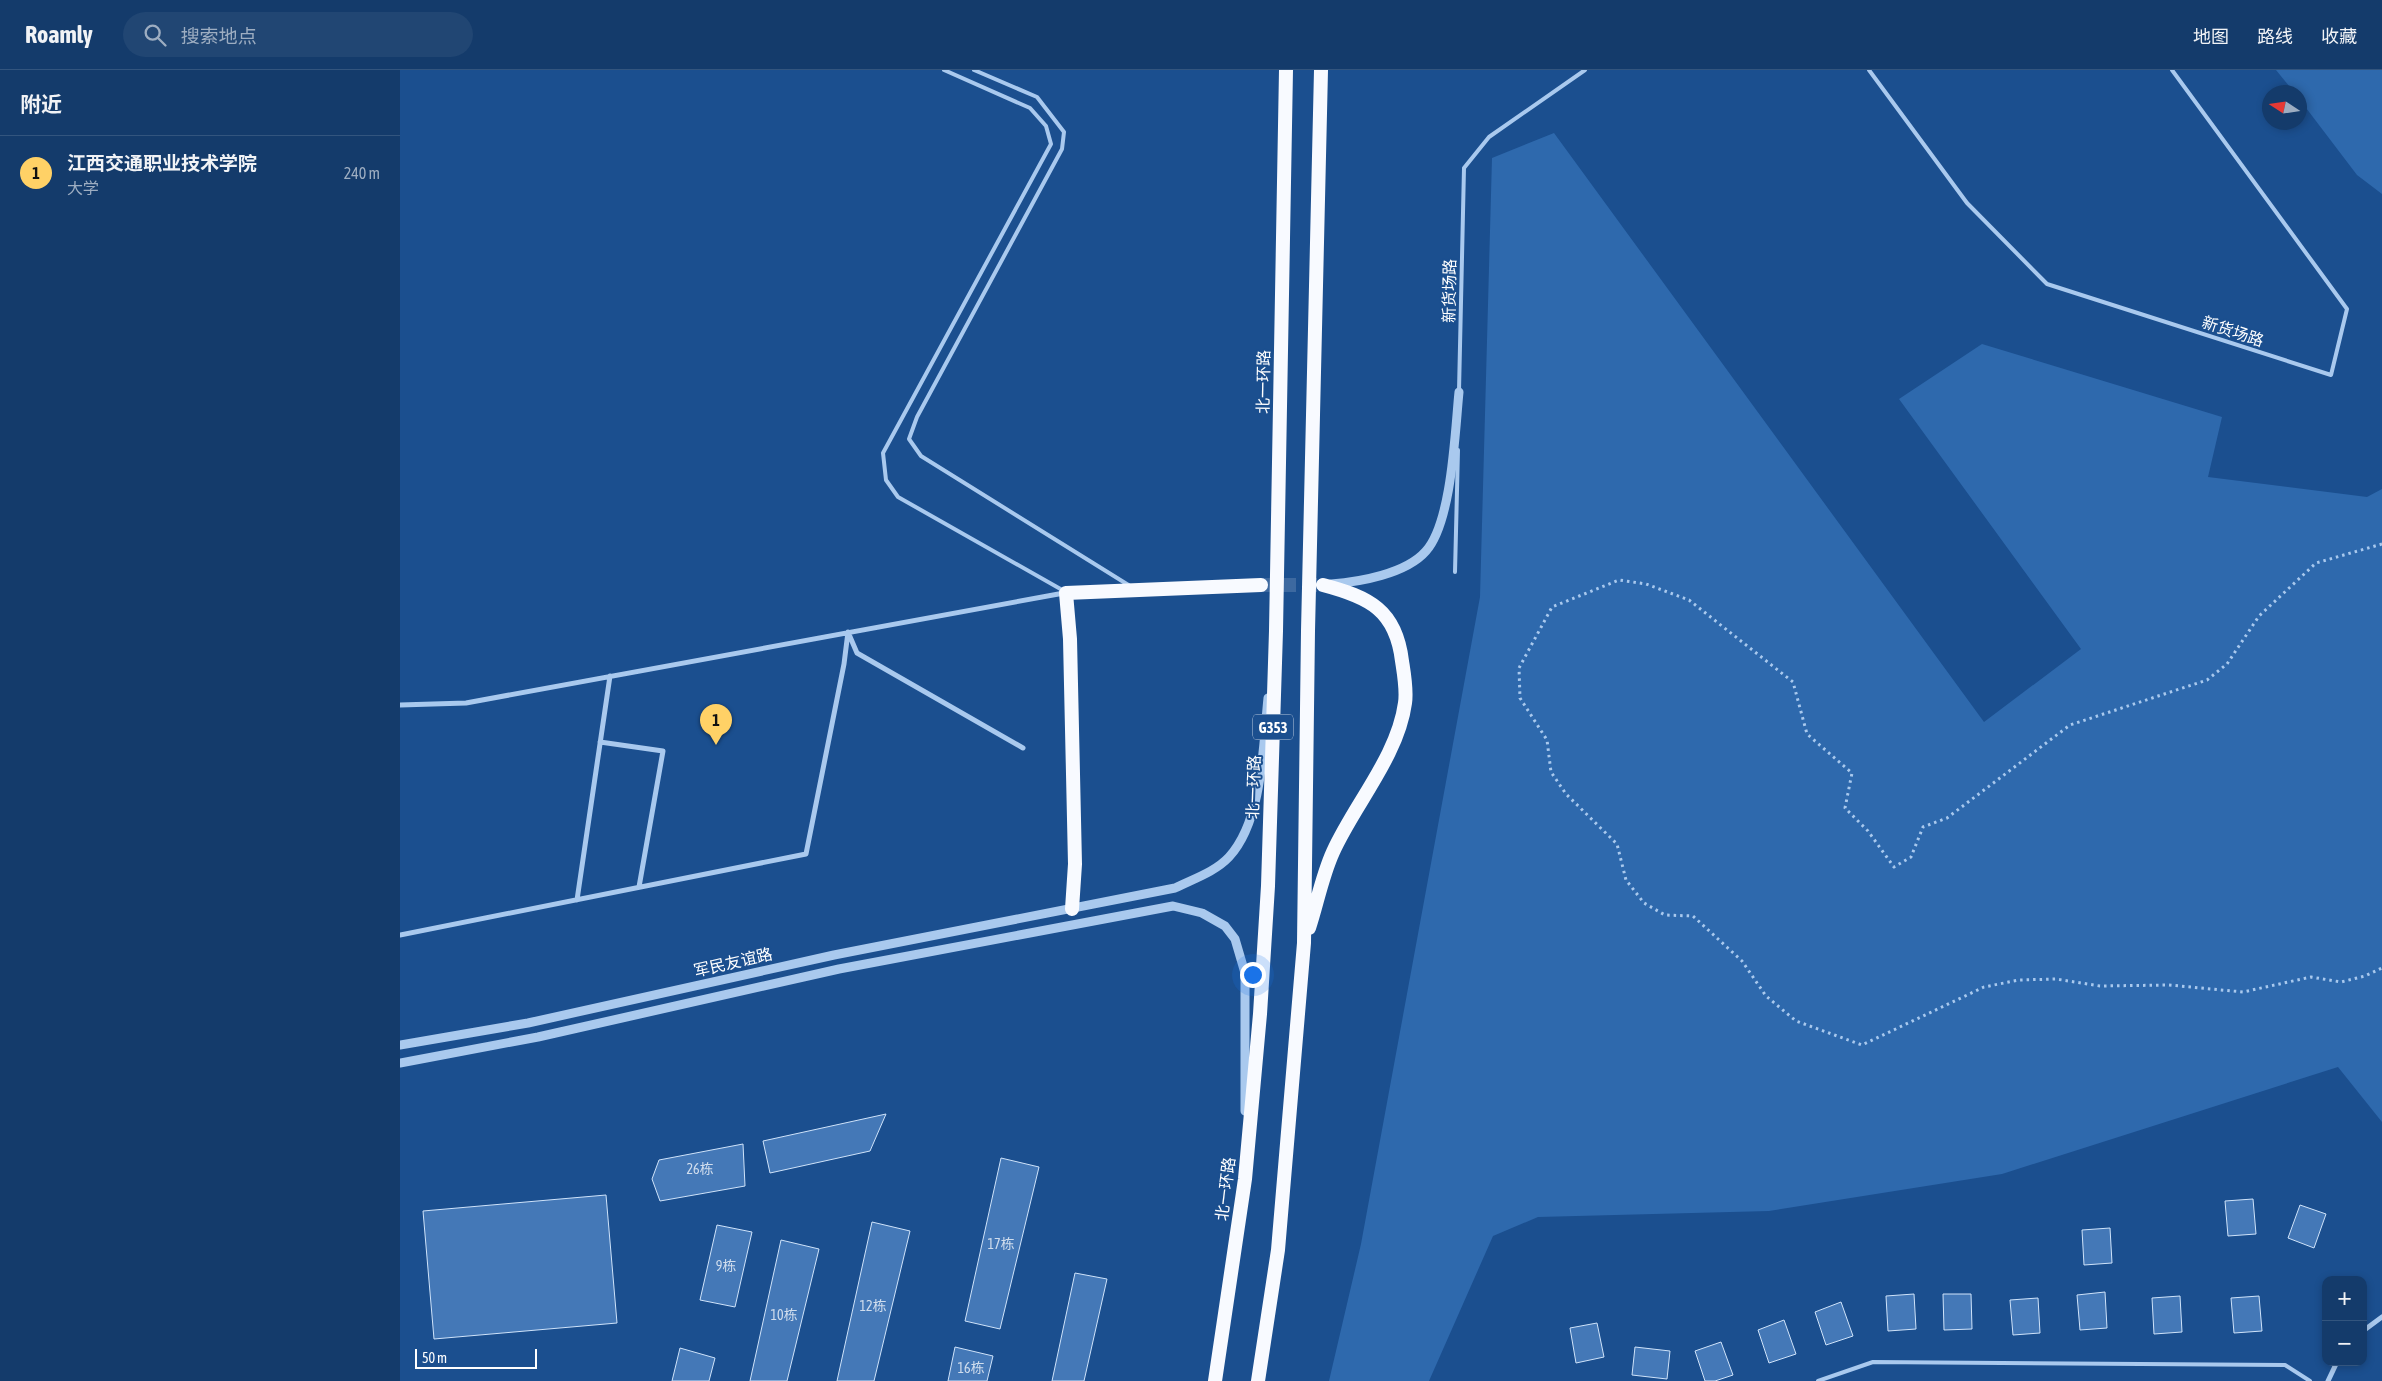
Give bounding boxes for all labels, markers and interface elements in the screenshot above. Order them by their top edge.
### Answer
search box [123,12,473,57]
text: Roamly [25,21,93,48]
icon: search [141,21,169,49]
text: 搜索地点 [181,25,257,47]
text: 地图 [2193,26,2229,47]
text: 路线 [2257,26,2293,47]
text: 收藏 [2321,26,2357,47]
north arrow [2262,85,2307,130]
text: 附近 [20,92,62,116]
text: 江西交通职业技术学院 [67,152,257,174]
text: 1 [32,164,40,182]
text: 240 m [344,164,380,182]
text: 大学 [67,179,99,197]
street label: 新货场路 [1439,259,1459,323]
street label: 新货场路 [2200,313,2266,349]
street label: 北一环路 [1253,350,1273,414]
pin: 1 [700,704,732,745]
road number: G353 [1253,714,1293,740]
street label: 北一环路 [1243,755,1263,819]
street label: 军民友谊路 [692,944,774,980]
your location [1240,962,1266,988]
street label: 北一环路 [1212,1156,1238,1222]
house number: 26栋 [686,1161,714,1177]
house number: 17栋 [987,1236,1015,1252]
house number: 9栋 [716,1258,736,1274]
map controls [2322,1276,2367,1366]
button: + [2322,1276,2367,1321]
house number: 12栋 [859,1298,887,1314]
house number: 10栋 [770,1307,798,1323]
button: − [2322,1321,2367,1366]
scale bar [415,1346,538,1369]
text: 50 m [422,1350,447,1366]
house number: 16栋 [957,1360,985,1376]

